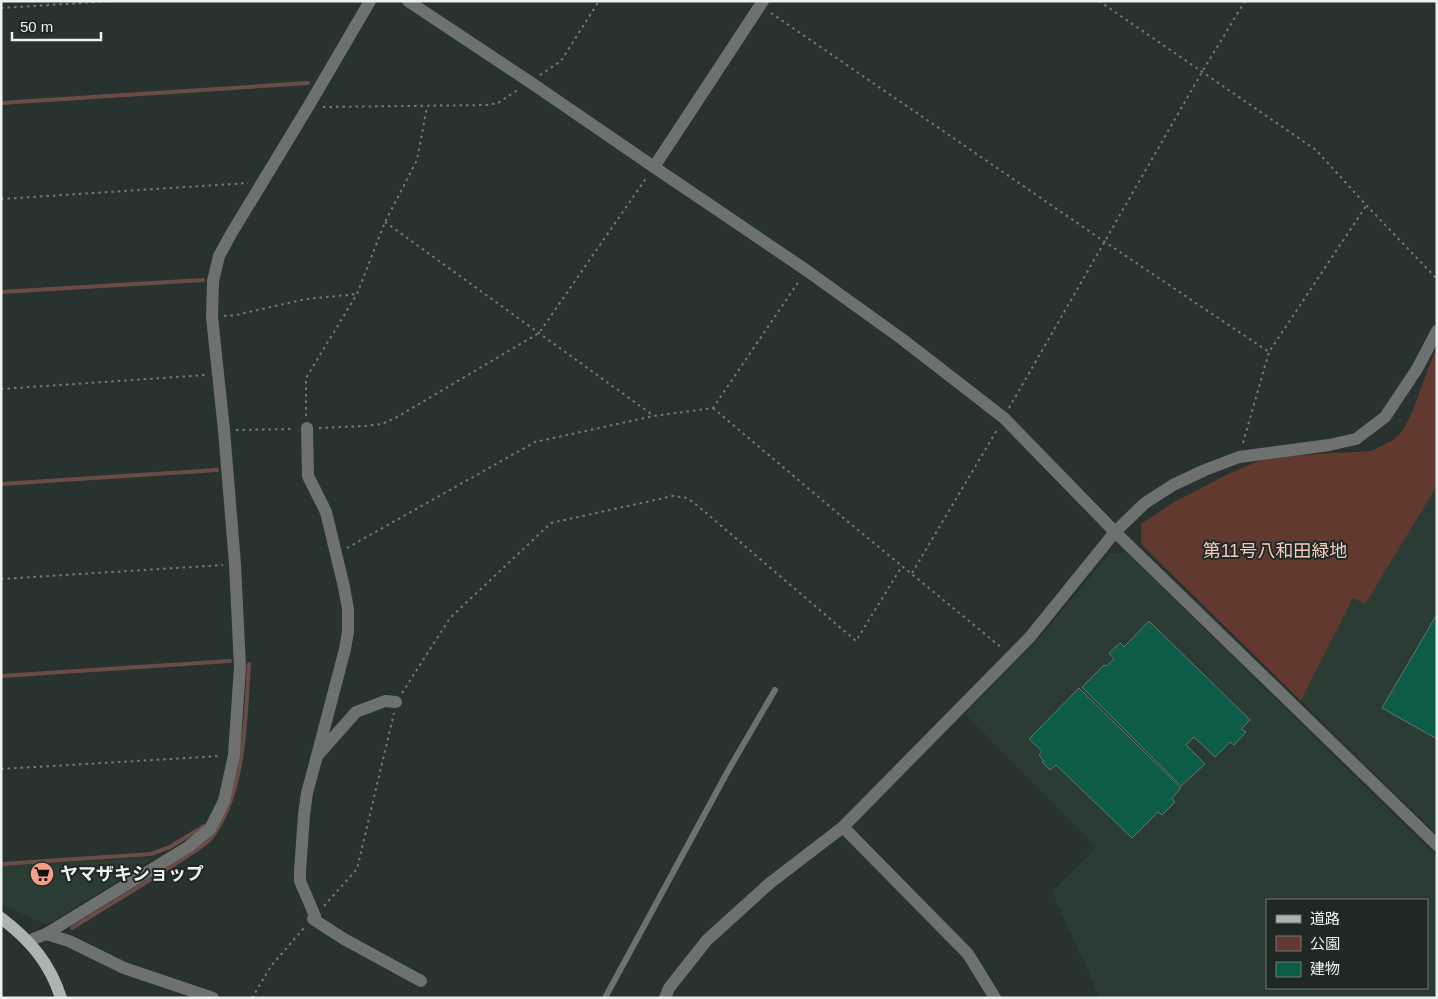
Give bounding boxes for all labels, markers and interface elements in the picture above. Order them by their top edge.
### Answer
scale bar [12,10,101,42]
text: 50 m [20,18,53,35]
park label: 第11号八和田緑地 [1203,541,1347,561]
supermarket icon: ヤマザキショップ [29,861,55,887]
place label: ヤマザキショップ [60,864,204,884]
legend [1266,899,1428,989]
text: 道路 [1310,910,1340,927]
text: 公園 [1310,935,1340,952]
text: 建物 [1310,960,1340,977]

